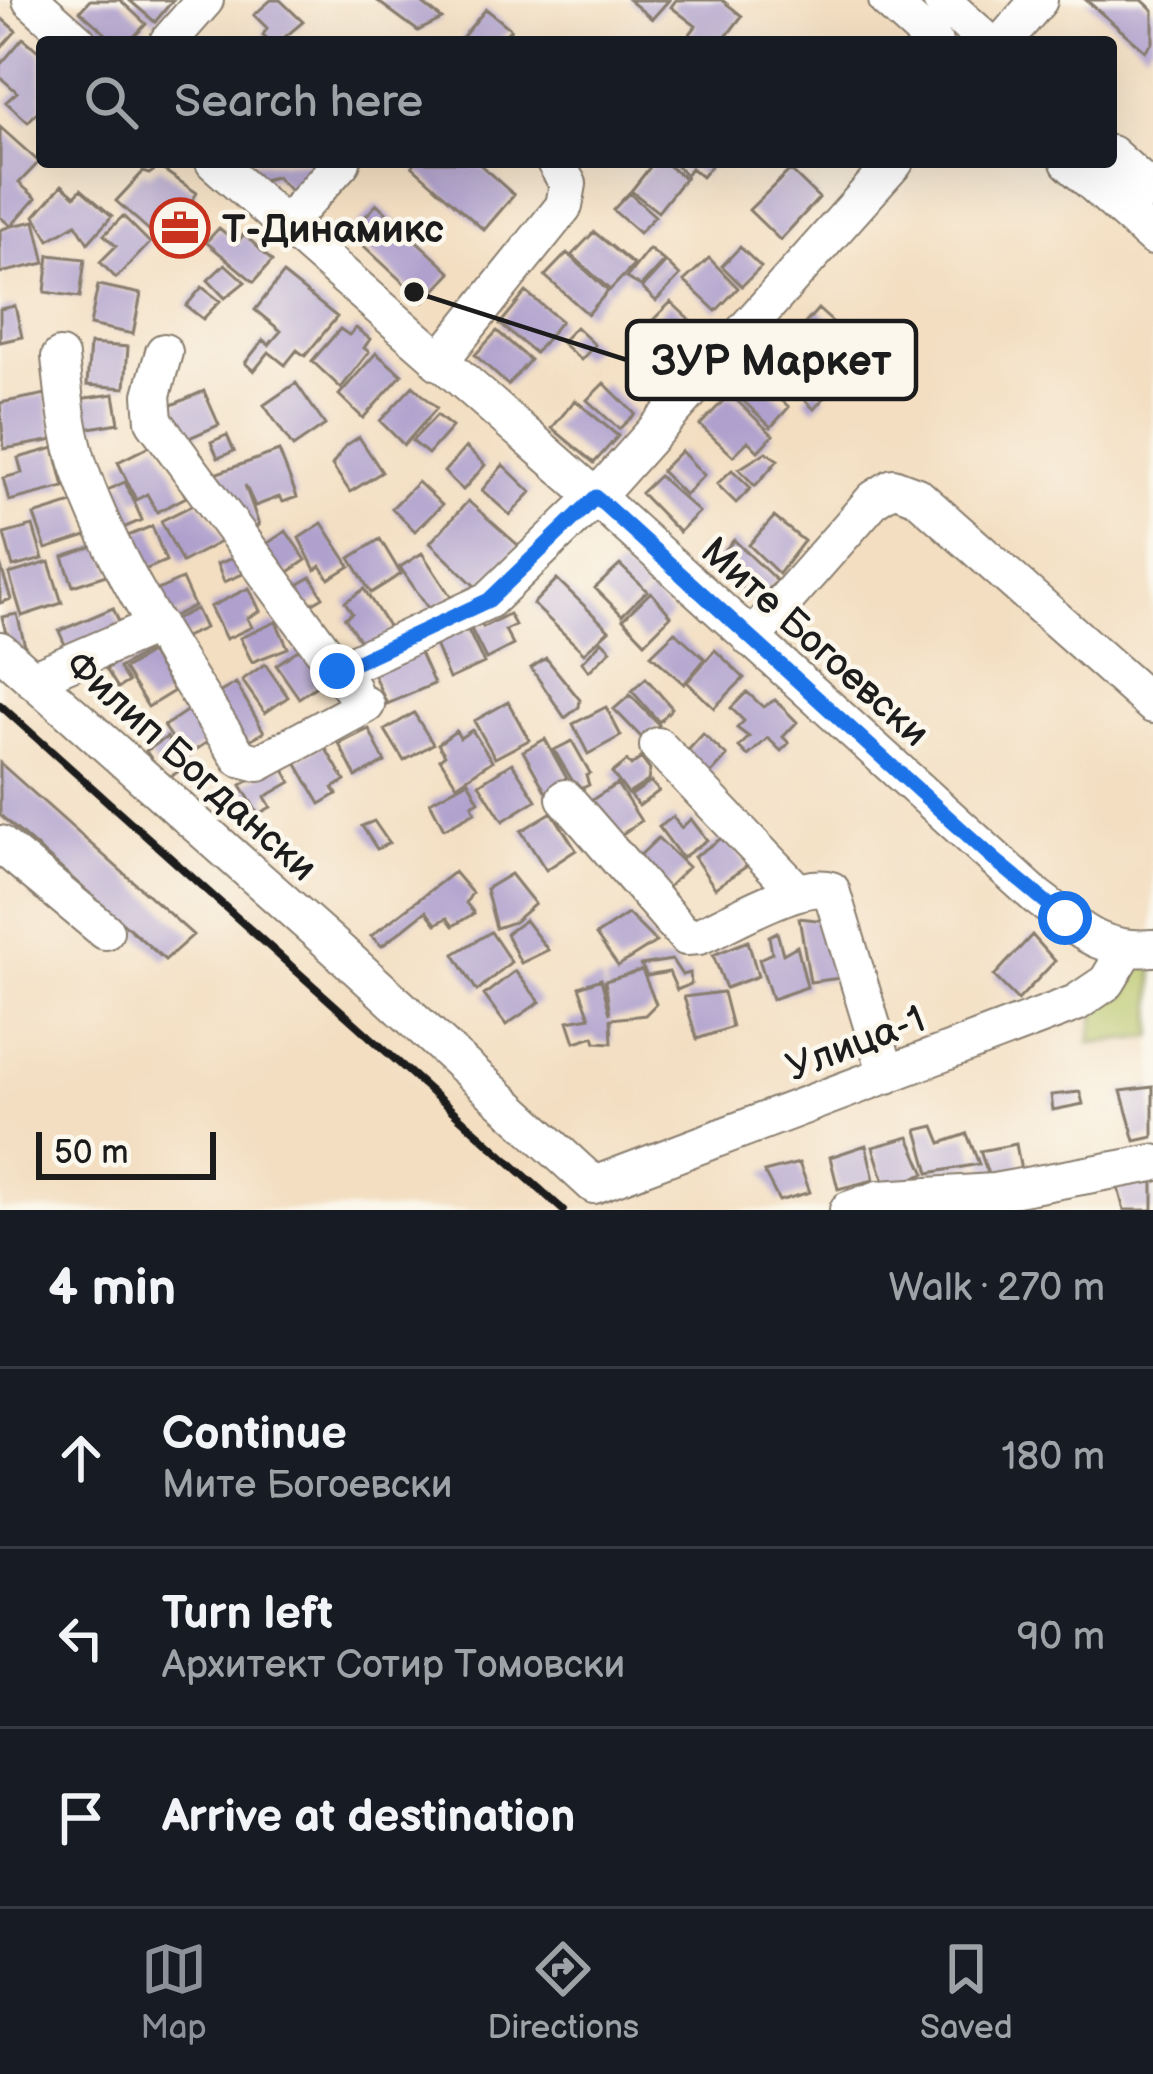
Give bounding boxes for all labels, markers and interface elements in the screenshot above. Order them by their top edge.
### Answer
search box [36,36,1117,168]
icon: search [78,69,144,135]
text: Search here [174,75,423,130]
office icon: Т-Динамикс [149,197,211,259]
place label: Т-Динамикс [222,207,444,254]
callout: ЗУР Маркет [627,321,916,399]
text: ЗУР Маркет [650,337,892,388]
street label: Мите Богоевски [691,528,938,758]
street label: Филип Богдански [55,642,326,892]
route end [310,644,364,698]
route start [1038,891,1092,945]
street label: Улица-1 [780,996,932,1092]
scale bar [36,1126,216,1179]
text: 50 m [54,1133,129,1173]
text: 4 min [48,1258,176,1319]
text: Walk · 270 m [888,1265,1105,1312]
text: Continue [162,1407,347,1462]
icon: ahead [48,1425,114,1491]
text: 180 m [1001,1434,1105,1481]
text: Мите Богоевски [162,1462,453,1509]
text: Turn left [162,1587,333,1642]
icon: left [48,1605,114,1671]
text: 90 m [1017,1614,1105,1661]
text: Архитект Сотир Томовски [162,1642,625,1689]
icon: arrive [48,1785,114,1851]
text: Arrive at destination [162,1790,575,1845]
tab: Map [140,1936,207,2048]
tab: Directions [487,1936,639,2048]
tab: Saved [920,1936,1013,2048]

